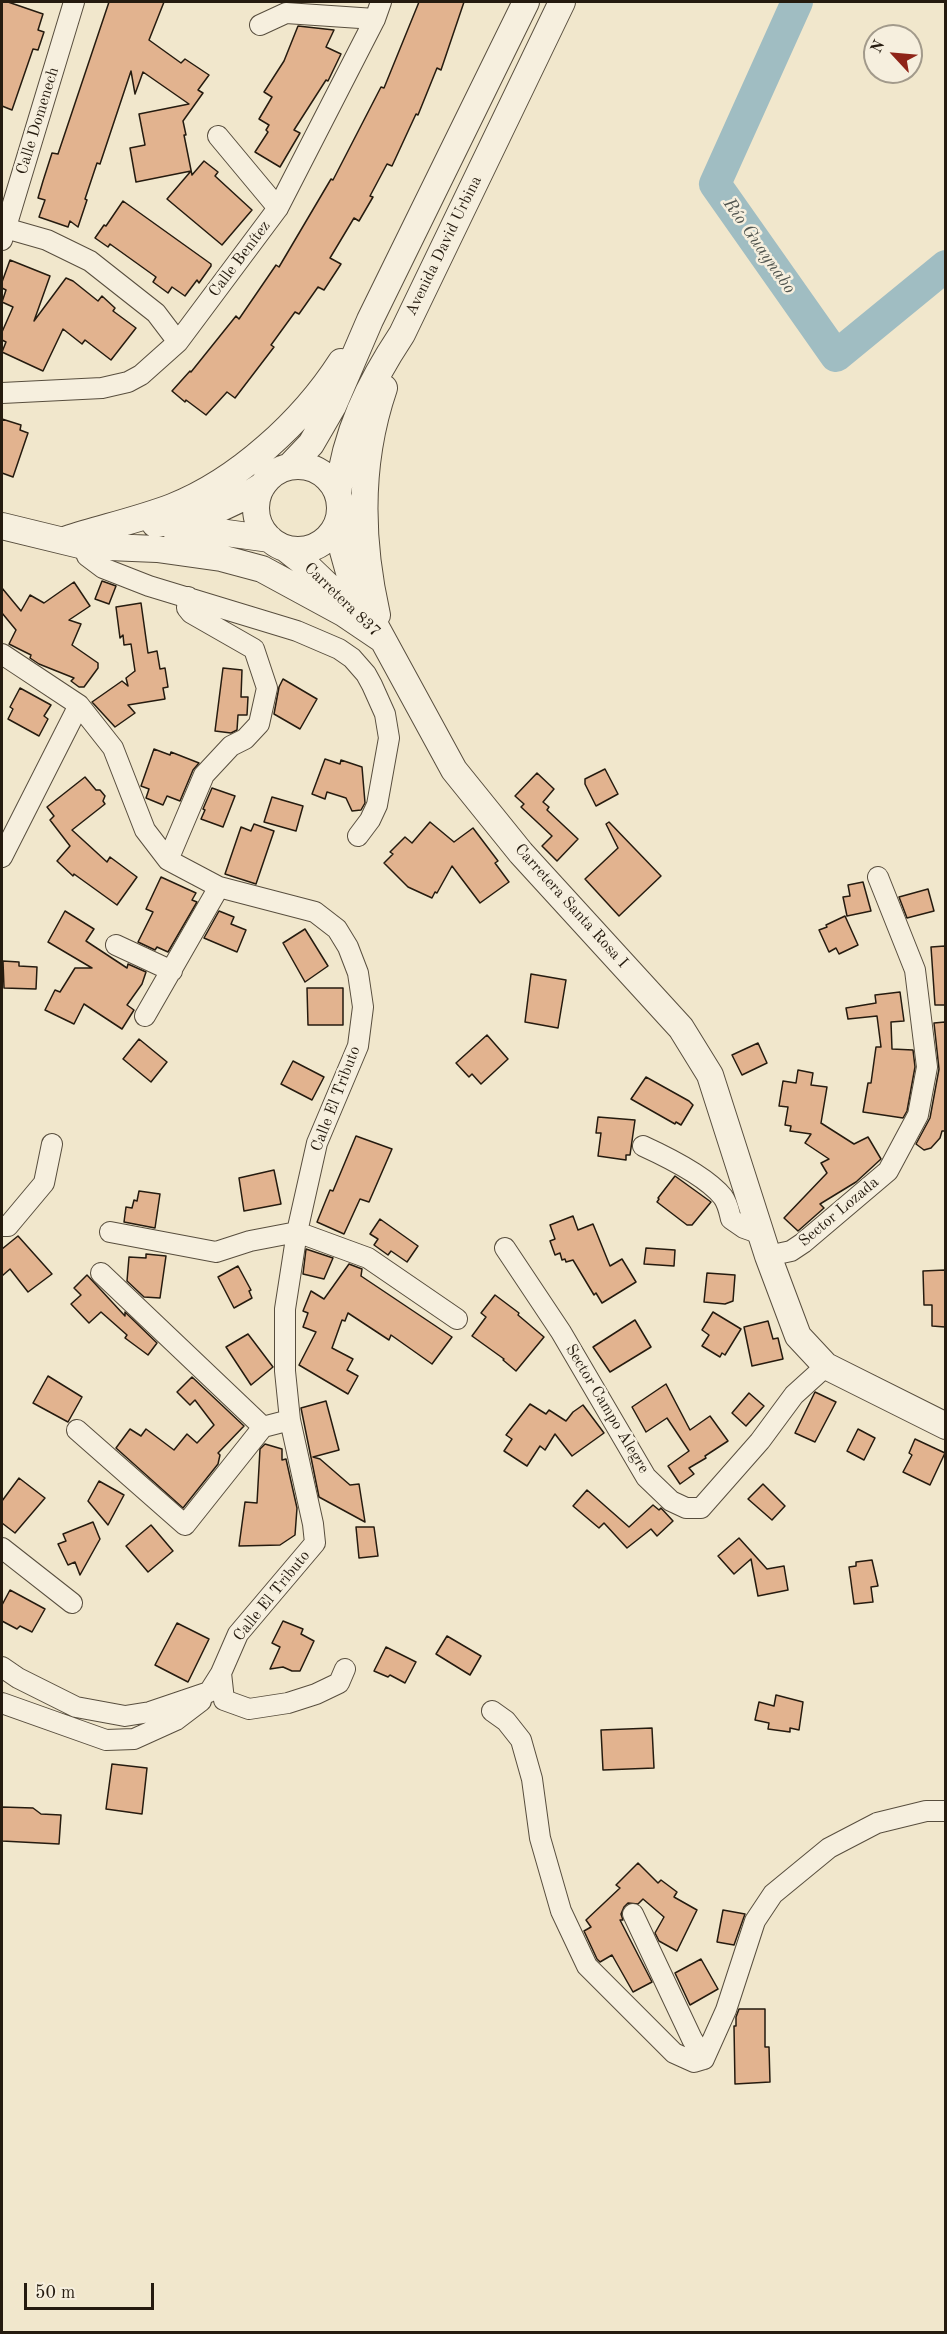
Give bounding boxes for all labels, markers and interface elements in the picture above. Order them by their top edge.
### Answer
north arrow [863,24,923,84]
text: N [869,38,888,56]
street label: Calle Domenech [13,65,63,177]
street label: Avenida David Urbina [402,173,486,319]
water label: Río Guaynabo [718,194,800,298]
street label: Calle Benítez [205,217,275,301]
street label: Carretera 837 [300,559,384,641]
street label: Carretera Santa Rosa I [510,840,632,972]
street label: Calle El Tributo [307,1044,365,1154]
street label: Sector Lozada [795,1173,883,1251]
street label: Sector Campo Alegre [561,1341,653,1477]
street label: Calle El Tributo [229,1547,315,1645]
scale bar [27,2271,158,2309]
text: 50 m [35,2284,75,2302]

